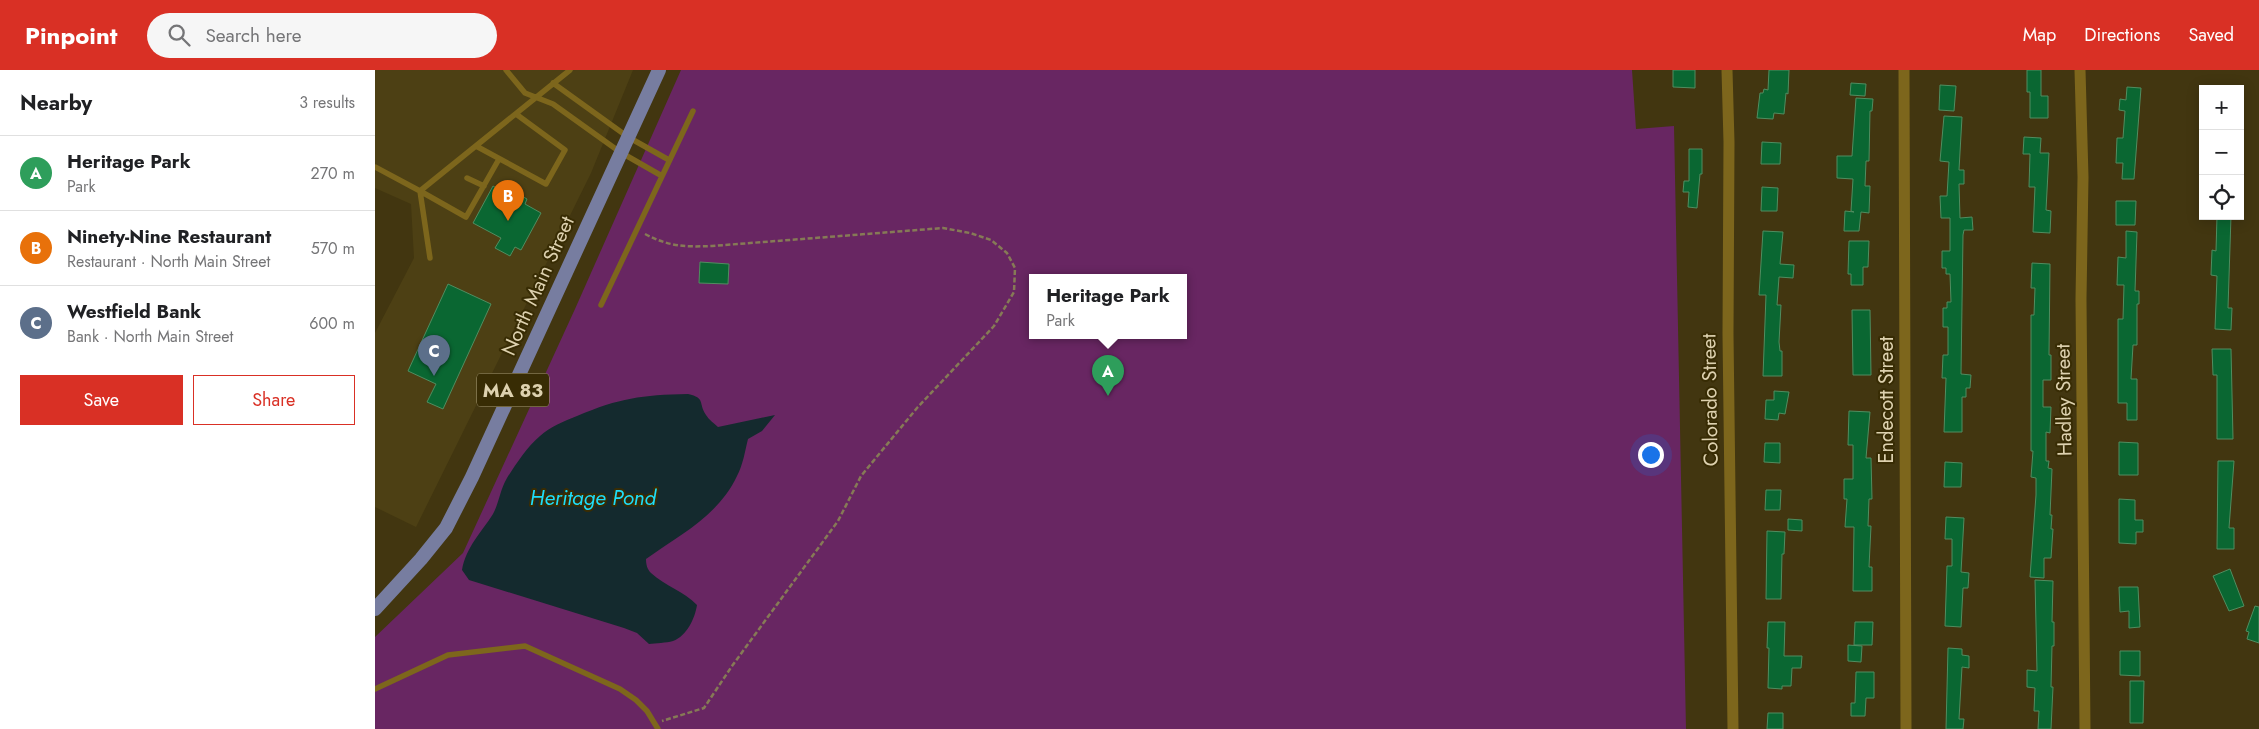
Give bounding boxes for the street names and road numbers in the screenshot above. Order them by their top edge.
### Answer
street label: North Main Street [494,211,582,360]
street label: Colorado Street [1694,333,1726,467]
street label: Endecott Street [1872,336,1901,464]
street label: Hadley Street [2049,343,2079,456]
road number: MA 83 [477,374,549,406]

